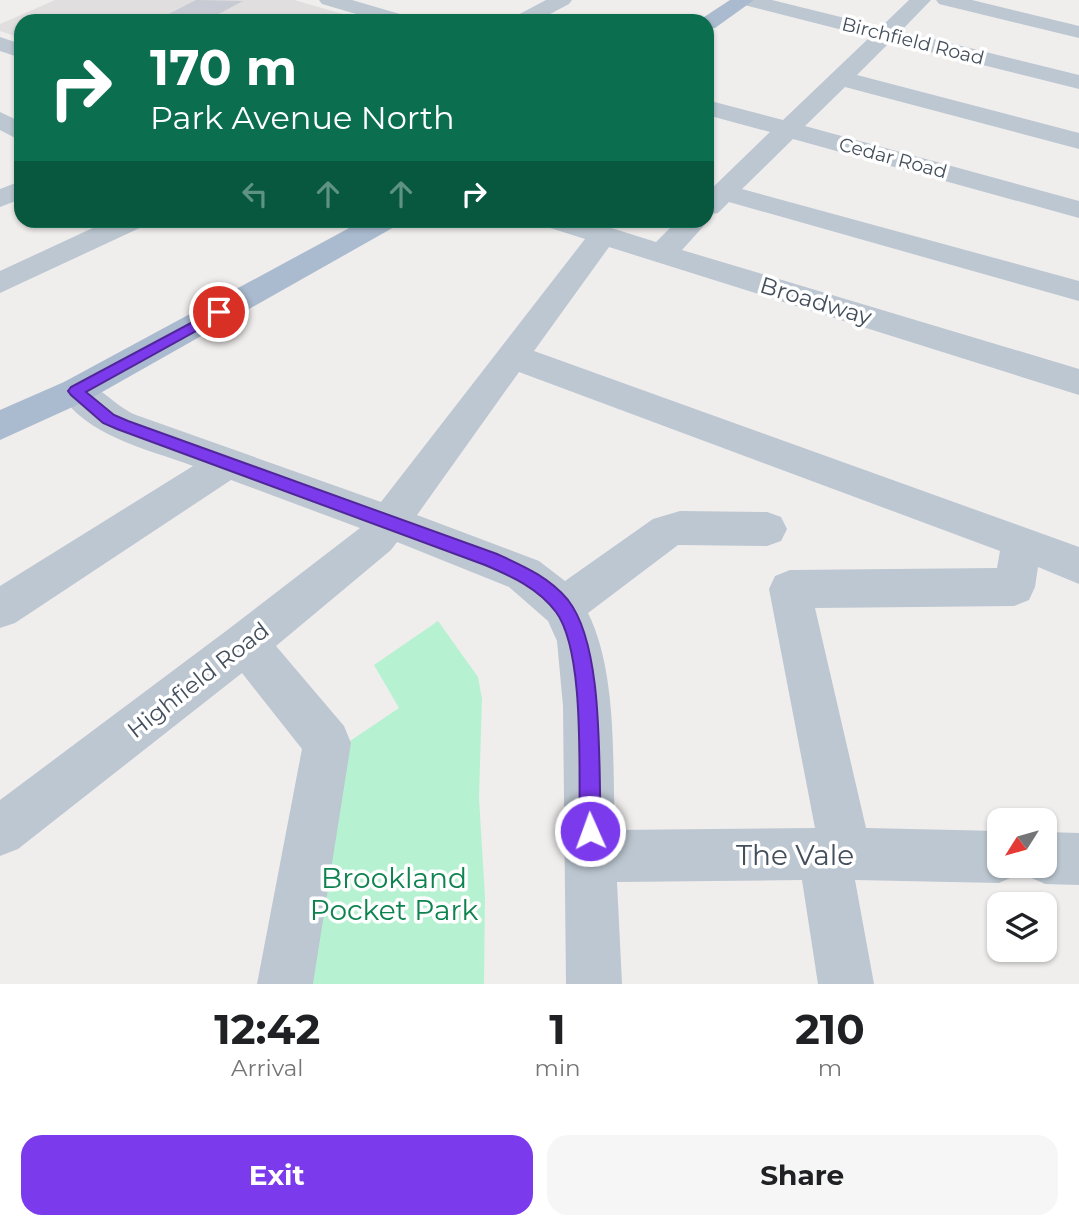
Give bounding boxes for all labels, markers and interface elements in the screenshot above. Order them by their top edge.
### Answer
street label: Birchfield Road [839,12,987,70]
text: 170 m [150,38,297,97]
icon: right [35,42,126,133]
text: Park Avenue North [150,98,455,137]
street label: Cedar Road [836,133,950,183]
icon: left [236,175,274,213]
icon: ahead [309,175,347,213]
icon: ahead [382,175,420,213]
icon: right [455,175,493,213]
street label: Broadway [757,271,876,331]
pin [189,282,249,342]
icon: arrive [200,293,238,331]
street label: Highfield Road [122,616,274,744]
position arrow [553,794,627,868]
north arrow [987,808,1057,878]
map controls [987,808,1057,962]
street label: The Vale [736,838,854,872]
park label: Brookland Pocket Park [310,861,479,927]
button: layers [987,892,1057,962]
text: 12:42 [214,1003,320,1055]
text: 1 [549,1003,566,1055]
text: 210 [795,1003,865,1055]
text: Arrival [231,1054,304,1082]
text: min [535,1054,581,1082]
text: m [818,1054,842,1082]
button: Exit [21,1135,533,1215]
button: Share [547,1135,1058,1215]

